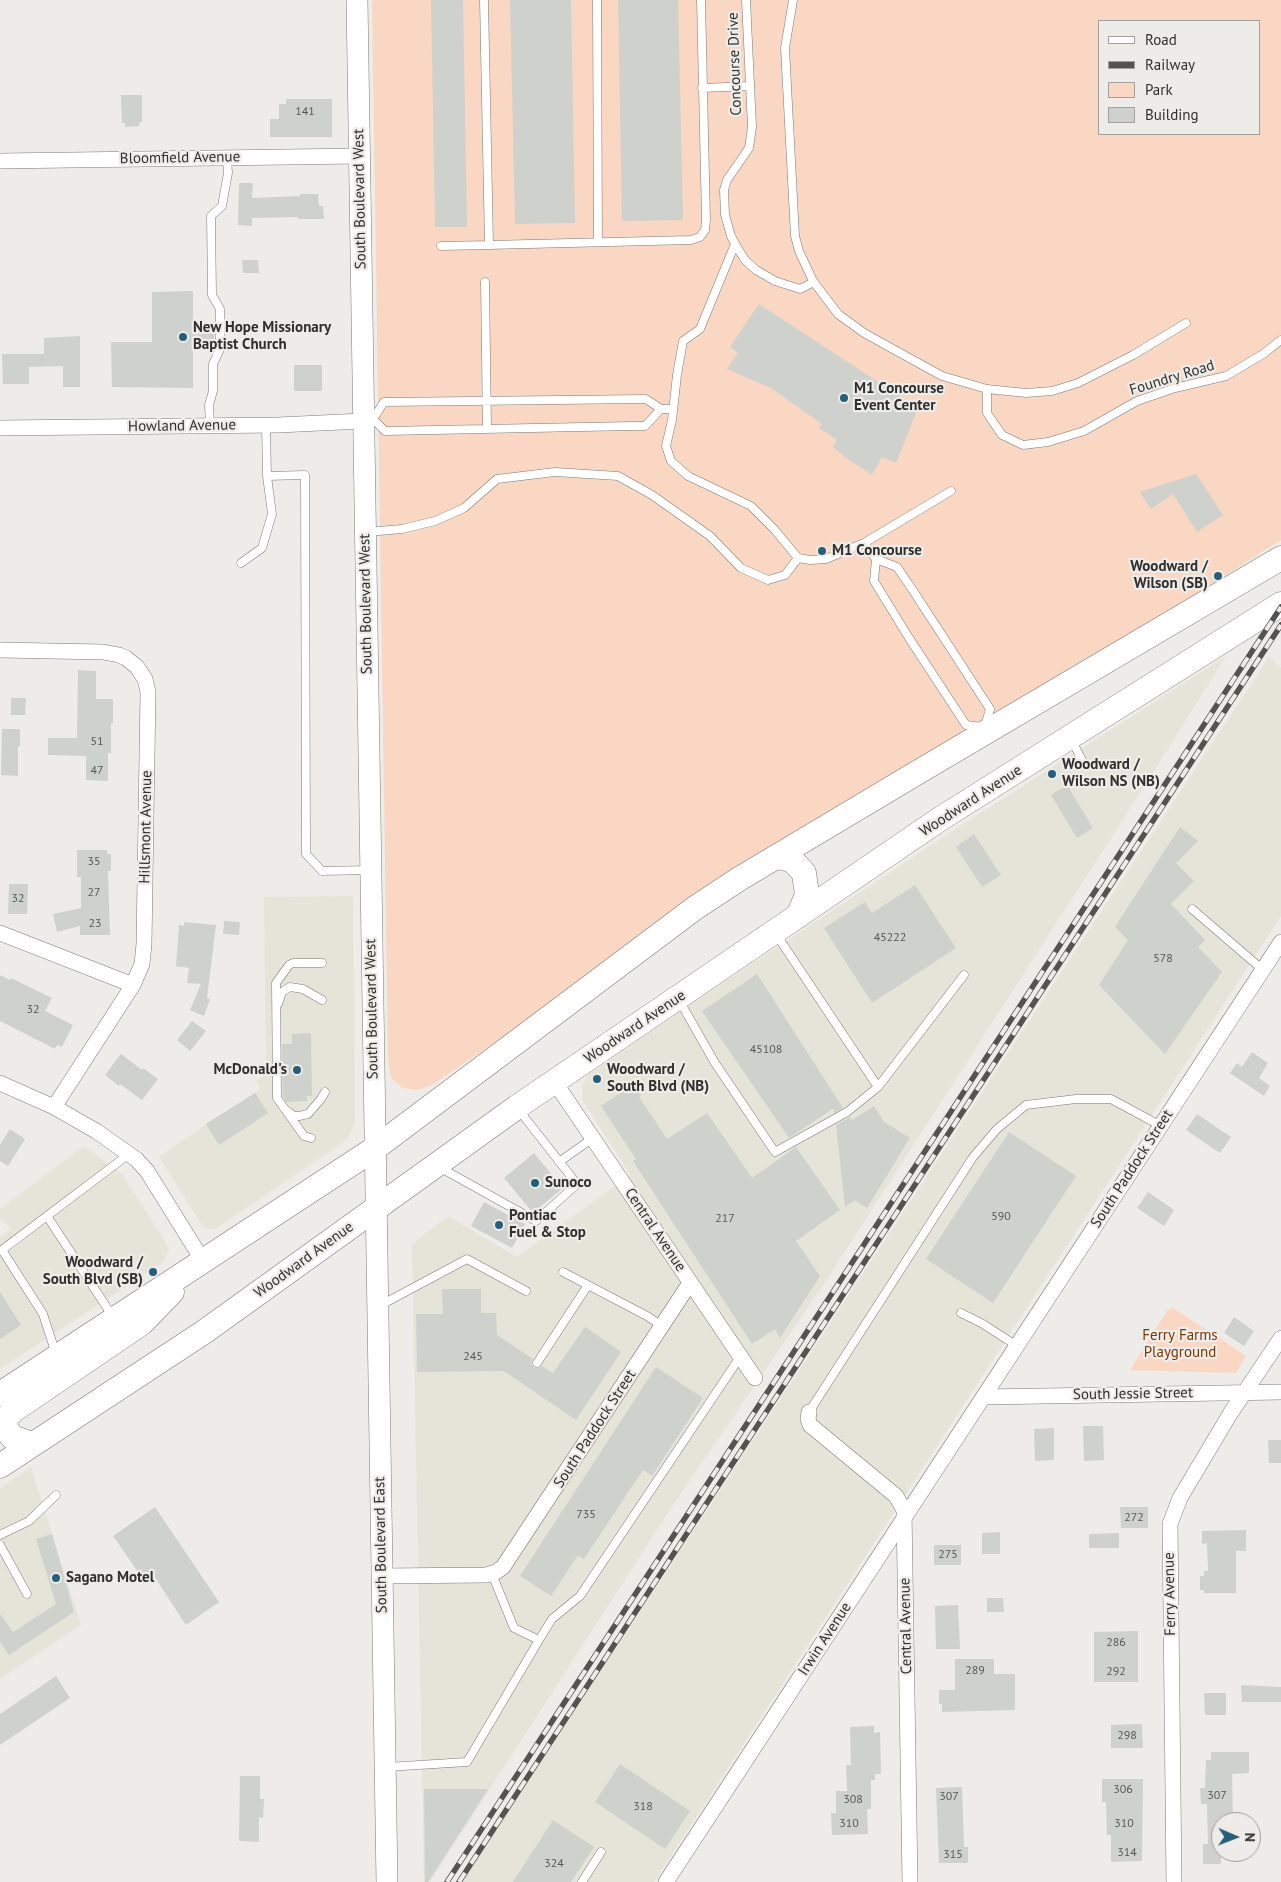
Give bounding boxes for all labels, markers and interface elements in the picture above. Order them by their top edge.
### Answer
street label: Concourse Drive [724,12,746,116]
legend [1098,20,1261,135]
text: Road [1145,30,1177,49]
text: Railway [1145,55,1195,74]
text: Park [1145,80,1173,99]
house number: 141 [295,105,315,119]
text: Building [1145,105,1199,124]
street label: South Boulevard West [350,129,370,269]
street label: Bloomfield Avenue [120,148,240,168]
place label: New Hope Missionary Baptist Church [193,319,331,354]
marker: New Hope Missionary Baptist Church [177,331,189,343]
street label: Foundry Road [1127,357,1217,399]
place label: M1 Concourse Event Center [854,380,944,415]
marker: M1 Concourse Event Center [838,392,850,404]
street label: Howland Avenue [128,416,236,436]
street label: South Boulevard West [356,534,376,674]
place label: M1 Concourse [832,542,922,560]
marker: M1 Concourse [816,545,828,557]
place label: Woodward / Wilson (SB) [1130,558,1208,593]
marker: Woodward / Wilson (SB) [1212,570,1224,582]
house number: 51 [90,735,104,749]
place label: Woodward / Wilson NS (NB) [1062,756,1160,791]
street label: Woodward Avenue [916,761,1026,841]
house number: 47 [90,764,104,778]
marker: Woodward / Wilson NS (NB) [1046,768,1058,780]
street label: Hillsmont Avenue [136,770,156,884]
house number: 35 [87,855,101,869]
house number: 27 [87,886,101,900]
house number: 32 [11,892,25,906]
house number: 23 [88,917,102,931]
house number: 45222 [874,931,906,945]
street label: South Boulevard West [362,939,382,1079]
house number: 578 [1153,952,1173,966]
street label: Woodward Avenue [581,986,689,1068]
house number: 32 [26,1003,40,1017]
house number: 45108 [750,1043,782,1057]
place label: McDonald's [214,1061,287,1079]
place label: Woodward / South Blvd (NB) [607,1061,709,1096]
marker: McDonald's [291,1064,303,1076]
marker: Woodward / South Blvd (NB) [591,1073,603,1085]
street label: South Paddock Street [1087,1107,1177,1231]
place label: Sunoco [545,1174,592,1192]
marker: Sunoco [529,1177,541,1189]
street label: Central Avenue [620,1185,690,1275]
place label: Pontiac Fuel & Stop [509,1207,586,1242]
house number: 590 [991,1210,1011,1224]
house number: 217 [715,1212,735,1226]
street label: Woodward Avenue [251,1218,357,1302]
marker: Pontiac Fuel & Stop [493,1219,505,1231]
place label: Woodward / South Blvd (SB) [43,1254,143,1289]
marker: Woodward / South Blvd (SB) [147,1266,159,1278]
park label: Ferry Farms Playground [1142,1327,1218,1362]
house number: 245 [463,1350,483,1364]
street label: South Paddock Street [550,1367,640,1491]
street label: South Jessie Street [1073,1384,1193,1404]
street label: South Boulevard East [371,1477,391,1613]
house number: 735 [576,1508,596,1522]
house number: 272 [1124,1511,1144,1525]
house number: 275 [938,1548,958,1562]
street label: Ferry Avenue [1160,1552,1180,1636]
place label: Sagano Motel [66,1569,154,1587]
marker: Sagano Motel [50,1572,62,1584]
street label: Central Avenue [896,1577,916,1675]
street label: Irwin Avenue [795,1599,855,1679]
house number: 286 [1106,1636,1126,1650]
house number: 289 [965,1664,985,1678]
house number: 292 [1106,1665,1126,1679]
house number: 298 [1117,1729,1137,1743]
house number: 306 [1113,1783,1133,1797]
house number: 307 [1207,1789,1227,1803]
house number: 307 [939,1790,959,1804]
house number: 308 [843,1793,863,1807]
house number: 318 [633,1800,653,1814]
north arrow [1211,1812,1261,1862]
house number: 310 [839,1817,859,1831]
house number: 310 [1114,1817,1134,1831]
text: N [1241,1832,1259,1842]
house number: 314 [1117,1846,1137,1860]
house number: 315 [943,1848,963,1862]
house number: 324 [544,1857,564,1871]

